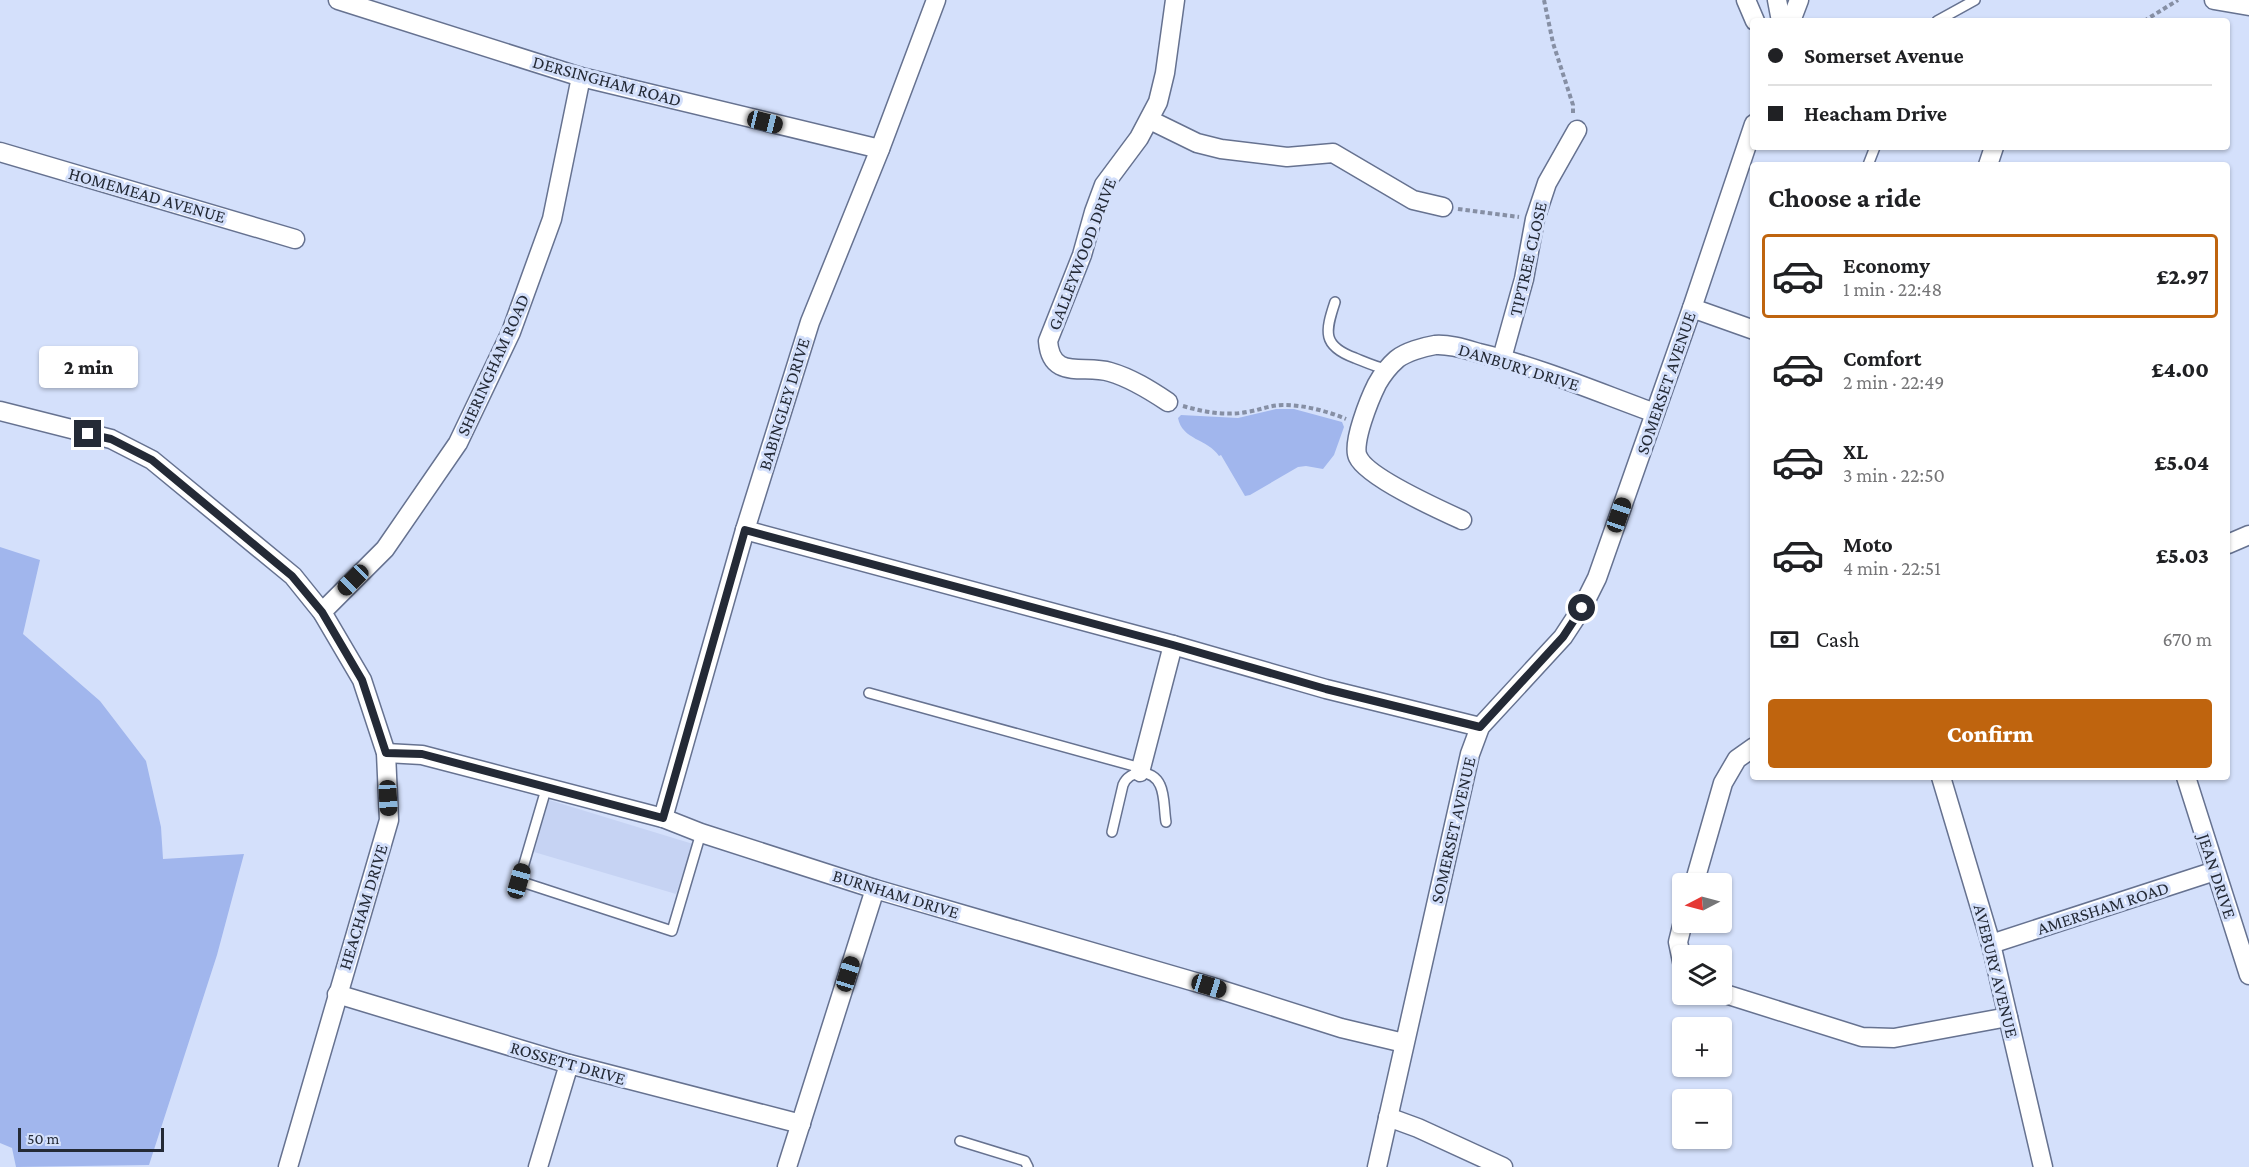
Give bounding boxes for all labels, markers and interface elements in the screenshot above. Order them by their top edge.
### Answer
text: Somerset Avenue [1804,43,1964,68]
street label: DERSINGHAM ROAD [531,52,683,110]
text: Heacham Drive [1804,101,1947,126]
car [745,109,785,135]
street label: HOMEMEAD AVENUE [66,163,228,227]
street label: GALLEYWOOD DRIVE [1044,175,1120,333]
text: Choose a ride [1768,183,1921,213]
street label: TIPTREE CLOSE [1505,200,1551,318]
icon: car [1771,249,1825,303]
text: Economy [1843,253,1930,278]
text: £2.97 [2156,264,2209,289]
text: 1 min · 22:48 [1843,278,1942,300]
street label: SHERINGHAM ROAD [453,291,533,439]
street label: SOMERSET AVENUE [1632,309,1700,457]
street label: BABINGLEY DRIVE [754,335,814,473]
street label: DANBURY DRIVE [1456,339,1582,395]
icon: car [1771,342,1825,396]
text: Comfort [1843,346,1921,371]
callout: 2 min [38,347,138,389]
text: 2 min [64,356,113,378]
text: £4.00 [2151,357,2209,382]
text: 2 min · 22:49 [1843,371,1944,393]
route end [74,420,101,447]
icon: car [1771,435,1825,489]
text: XL [1843,439,1868,464]
text: £5.04 [2154,450,2209,475]
text: 3 min · 22:50 [1843,464,1945,486]
car [1605,495,1633,535]
icon: car [1771,528,1825,582]
text: Moto [1843,532,1893,557]
text: £5.03 [2156,543,2209,568]
text: 4 min · 22:51 [1843,557,1941,579]
car [334,561,372,599]
route start [1568,594,1595,621]
icon: cash [1768,623,1801,656]
text: Cash [1816,627,1860,652]
text: 670 m [2163,628,2212,650]
button: Confirm [1768,699,2212,768]
street label: SOMERSET AVENUE [1426,755,1480,905]
car [378,780,398,816]
street label: JEAN DRIVE [2193,829,2240,921]
street label: HEACHAM DRIVE [334,842,392,972]
car [505,861,533,901]
street label: BURNHAM DRIVE [830,865,962,923]
north arrow [1672,873,1732,933]
map controls [1672,873,1732,1149]
street label: AMERSHAM ROAD [2035,877,2171,939]
street label: AVEBURY AVENUE [1970,902,2022,1040]
button: layers [1672,945,1732,1005]
car [834,954,862,994]
car [1189,972,1229,1000]
button: + [1672,1017,1732,1077]
street label: ROSSETT DRIVE [508,1037,628,1089]
button: − [1672,1089,1732,1149]
scale bar [18,1125,164,1152]
text: 50 m [27,1130,59,1147]

